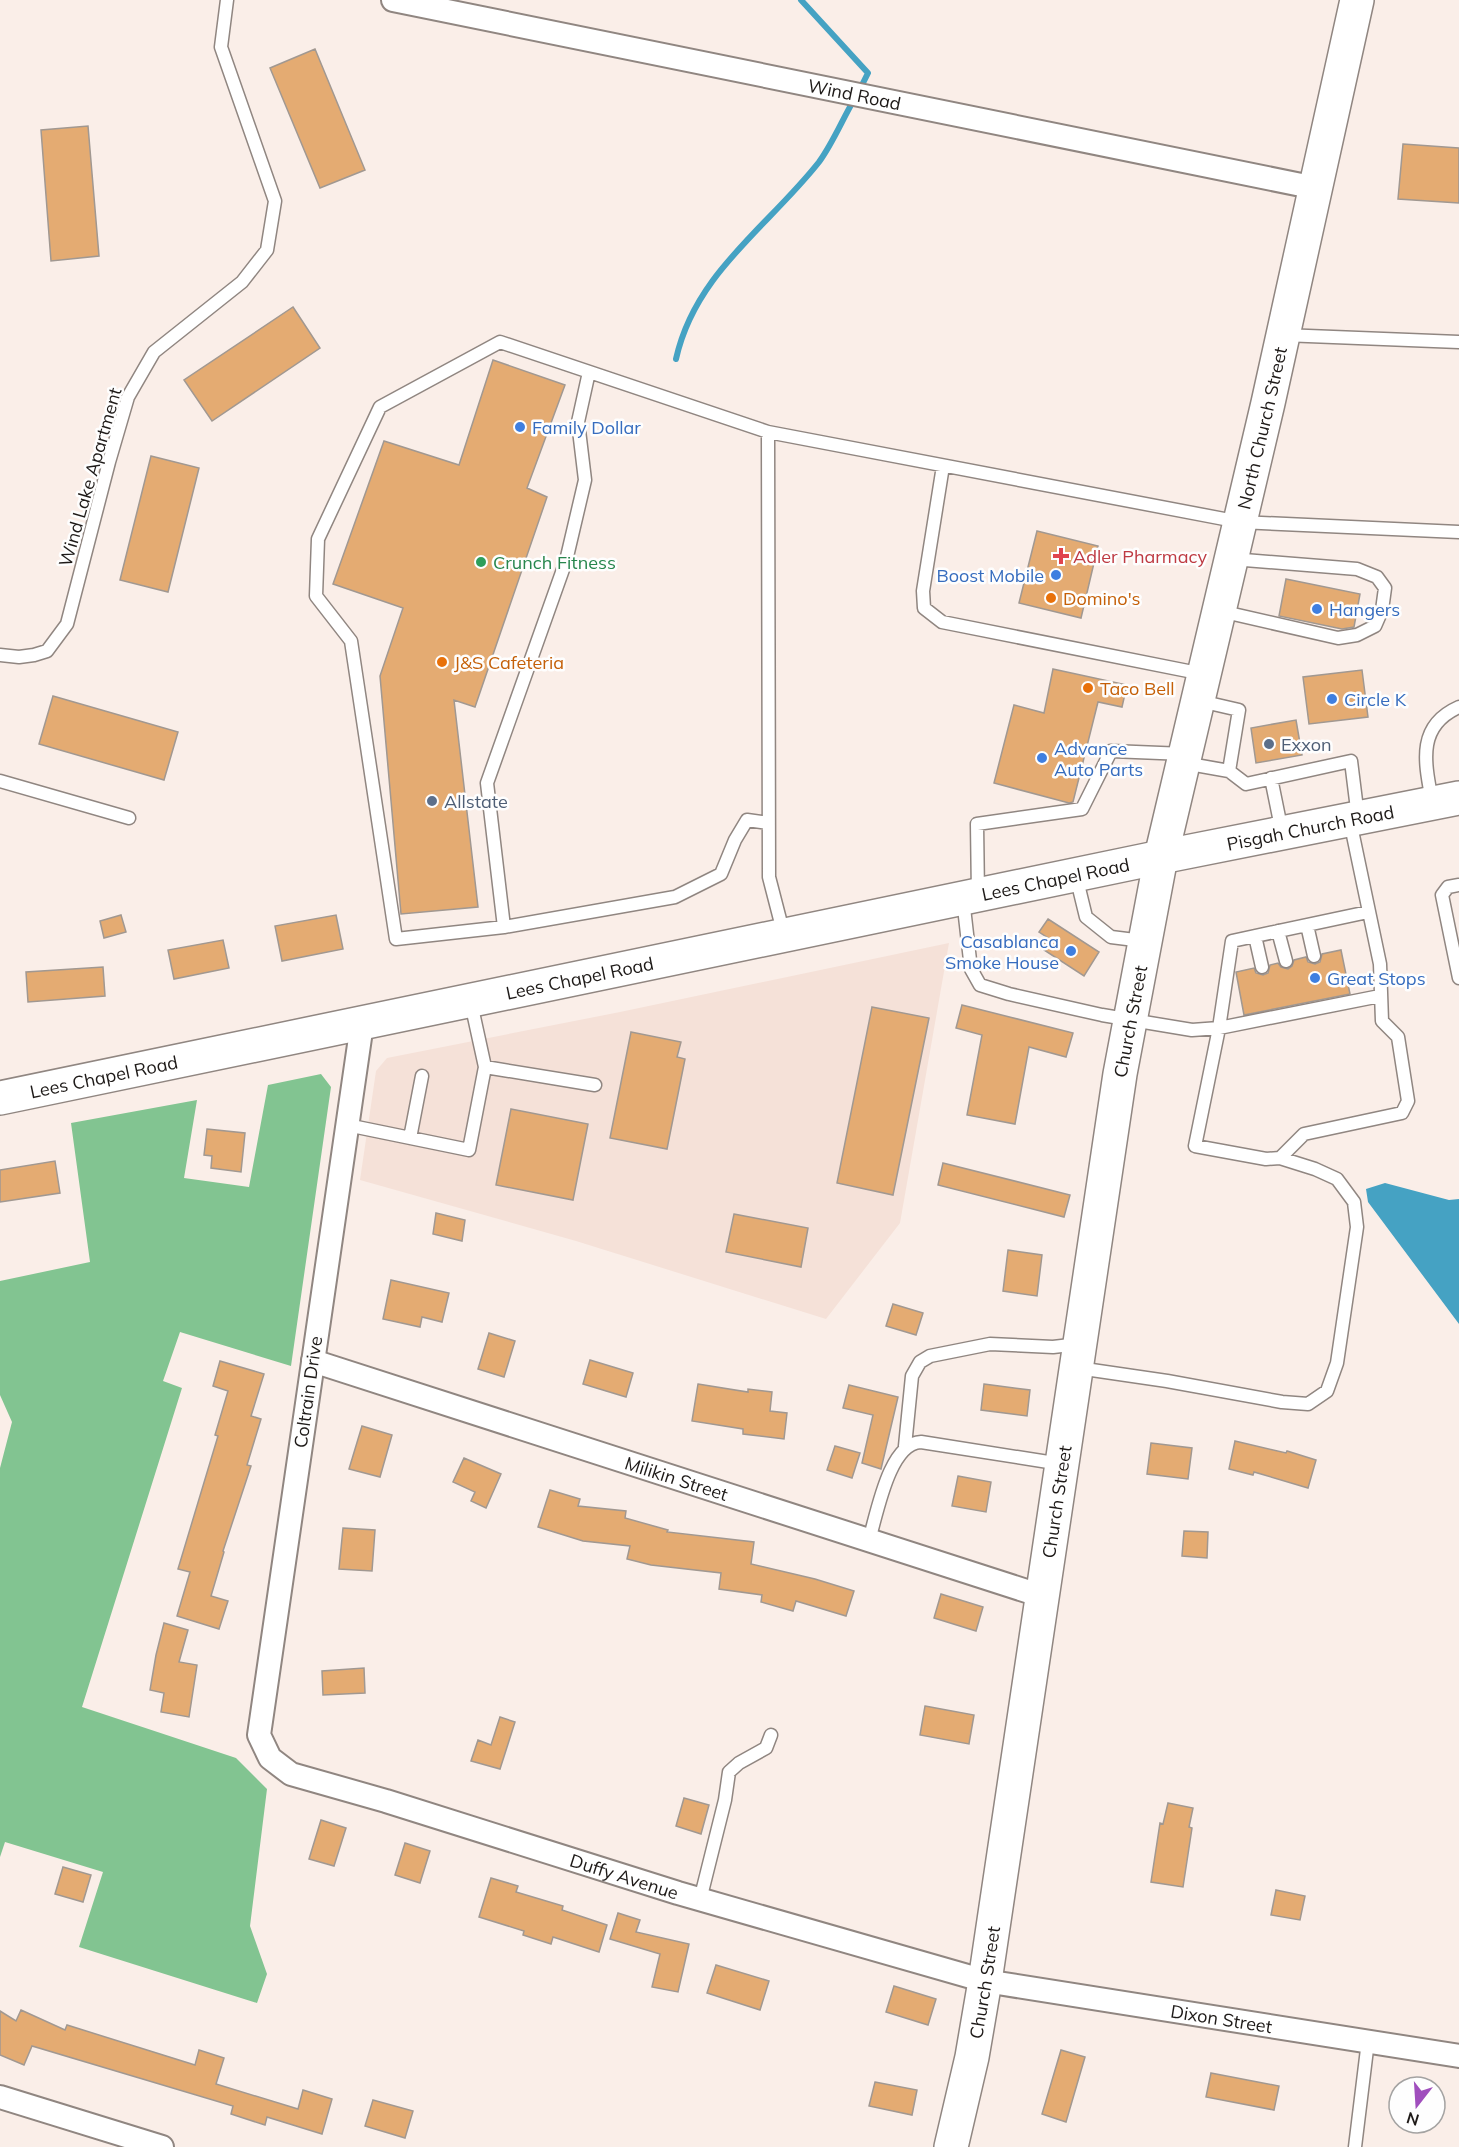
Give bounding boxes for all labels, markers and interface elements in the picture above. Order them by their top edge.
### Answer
street label: Wind Road [806,73,903,115]
street label: North Church Street [1232,345,1292,512]
street label: Wind Lake Apartment [53,385,127,569]
place label: Family Dollar [532,416,641,439]
marker: Family Dollar [513,420,527,434]
place label: Adler Pharmacy [1073,545,1207,568]
marker: Adler Pharmacy [1054,549,1068,563]
place label: Crunch Fitness [493,551,616,574]
marker: Crunch Fitness [474,555,488,569]
place label: Boost Mobile [936,564,1044,587]
marker: Boost Mobile [1049,568,1063,582]
place label: Domino's [1063,587,1141,610]
marker: Domino's [1044,591,1058,605]
place label: Hangers [1329,598,1400,621]
marker: Hangers [1310,602,1324,616]
place label: J&S Cafeteria [454,651,564,674]
marker: J&S Cafeteria [435,655,449,669]
place label: Taco Bell [1100,677,1175,700]
marker: Taco Bell [1081,681,1095,695]
place label: Circle K [1344,688,1407,711]
marker: Circle K [1325,692,1339,706]
place label: Exxon [1281,733,1331,756]
place label: Advance Auto Parts [1054,737,1143,781]
marker: Exxon [1262,737,1276,751]
marker: Advance Auto Parts [1035,751,1049,765]
place label: Allstate [444,790,508,813]
marker: Allstate [425,794,439,808]
street label: Pisgah Church Road [1225,800,1396,855]
street label: Lees Chapel Road [980,852,1131,905]
place label: Casablanca Smoke House [945,930,1059,974]
marker: Casablanca Smoke House [1064,944,1078,958]
street label: Lees Chapel Road [504,951,656,1004]
street label: Church Street [1108,963,1152,1079]
place label: Great Stops [1327,967,1426,990]
marker: Great Stops [1308,971,1322,985]
street label: Lees Chapel Road [28,1050,180,1103]
street label: Coltrain Drive [289,1335,327,1449]
street label: Church Street [1037,1444,1076,1560]
street label: Milikin Street [622,1451,731,1506]
street label: Duffy Avenue [567,1848,682,1904]
street label: Church Street [964,1925,1005,2040]
street label: Dixon Street [1169,1999,1274,2038]
north arrow [1387,2075,1447,2135]
text: N [1404,2108,1421,2131]

